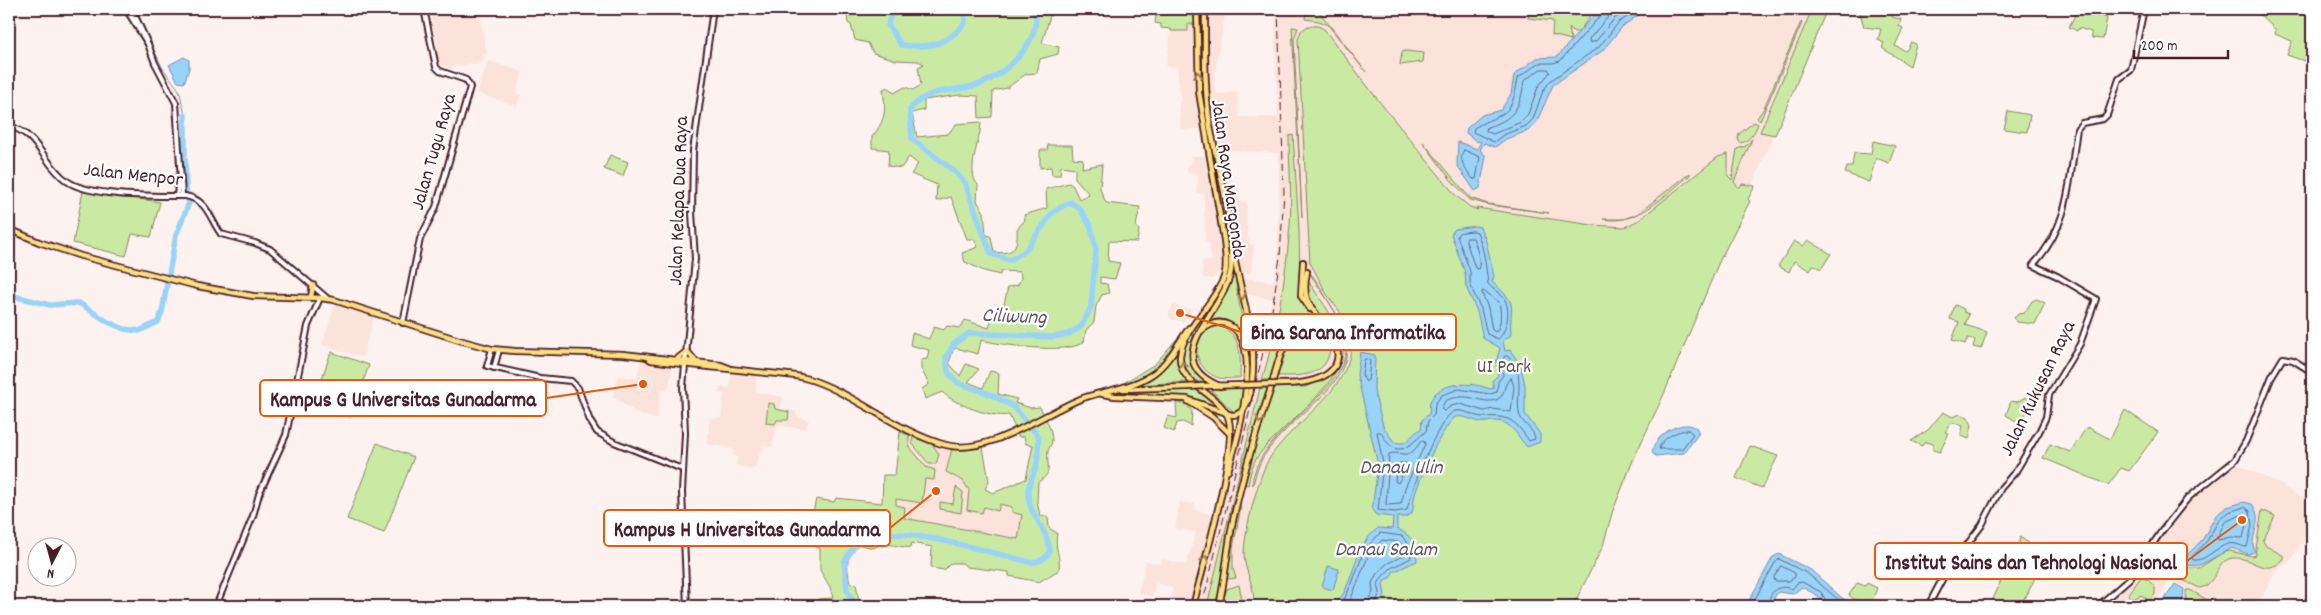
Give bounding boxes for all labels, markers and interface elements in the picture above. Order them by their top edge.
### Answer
scale bar [2134,28,2227,60]
text: 200 m [2141,36,2178,58]
one-way arrow [1193,71,1203,79]
street label: Jalan Tugu Raya [405,90,465,213]
street label: Jalan Raya Margonda [1202,98,1252,261]
street label: Jalan Kelapa Dua Raya [663,115,697,286]
street label: Jalan Menpor [82,157,185,195]
one-way arrow [1236,292,1247,300]
water label: Ciliwung [981,302,1048,334]
callout: Bina Sarana Informatika [1241,314,1456,350]
street label: Jalan Kukusan Raya [1994,316,2084,461]
text: Bina Sarana Informatika [1251,320,1446,350]
park label: UI Park [1477,354,1531,382]
one-way arrow [1178,362,1188,370]
callout: Kampus G Universitas Gunadarma [260,380,546,416]
text: Kampus G Universitas Gunadarma [270,387,537,417]
one-way arrow [1256,415,1266,424]
water label: Danau Ulin [1360,454,1444,484]
callout: Kampus H Universitas Gunadarma [604,510,890,546]
text: Kampus H Universitas Gunadarma [614,517,881,547]
water label: Danau Salam [1335,536,1438,566]
north arrow [28,538,78,588]
callout: Institut Sains dan Tehnologi Nasional [1875,543,2187,579]
text: Institut Sains dan Tehnologi Nasional [1885,550,2178,580]
one-way arrow [1199,554,1210,563]
text: N [46,563,55,583]

